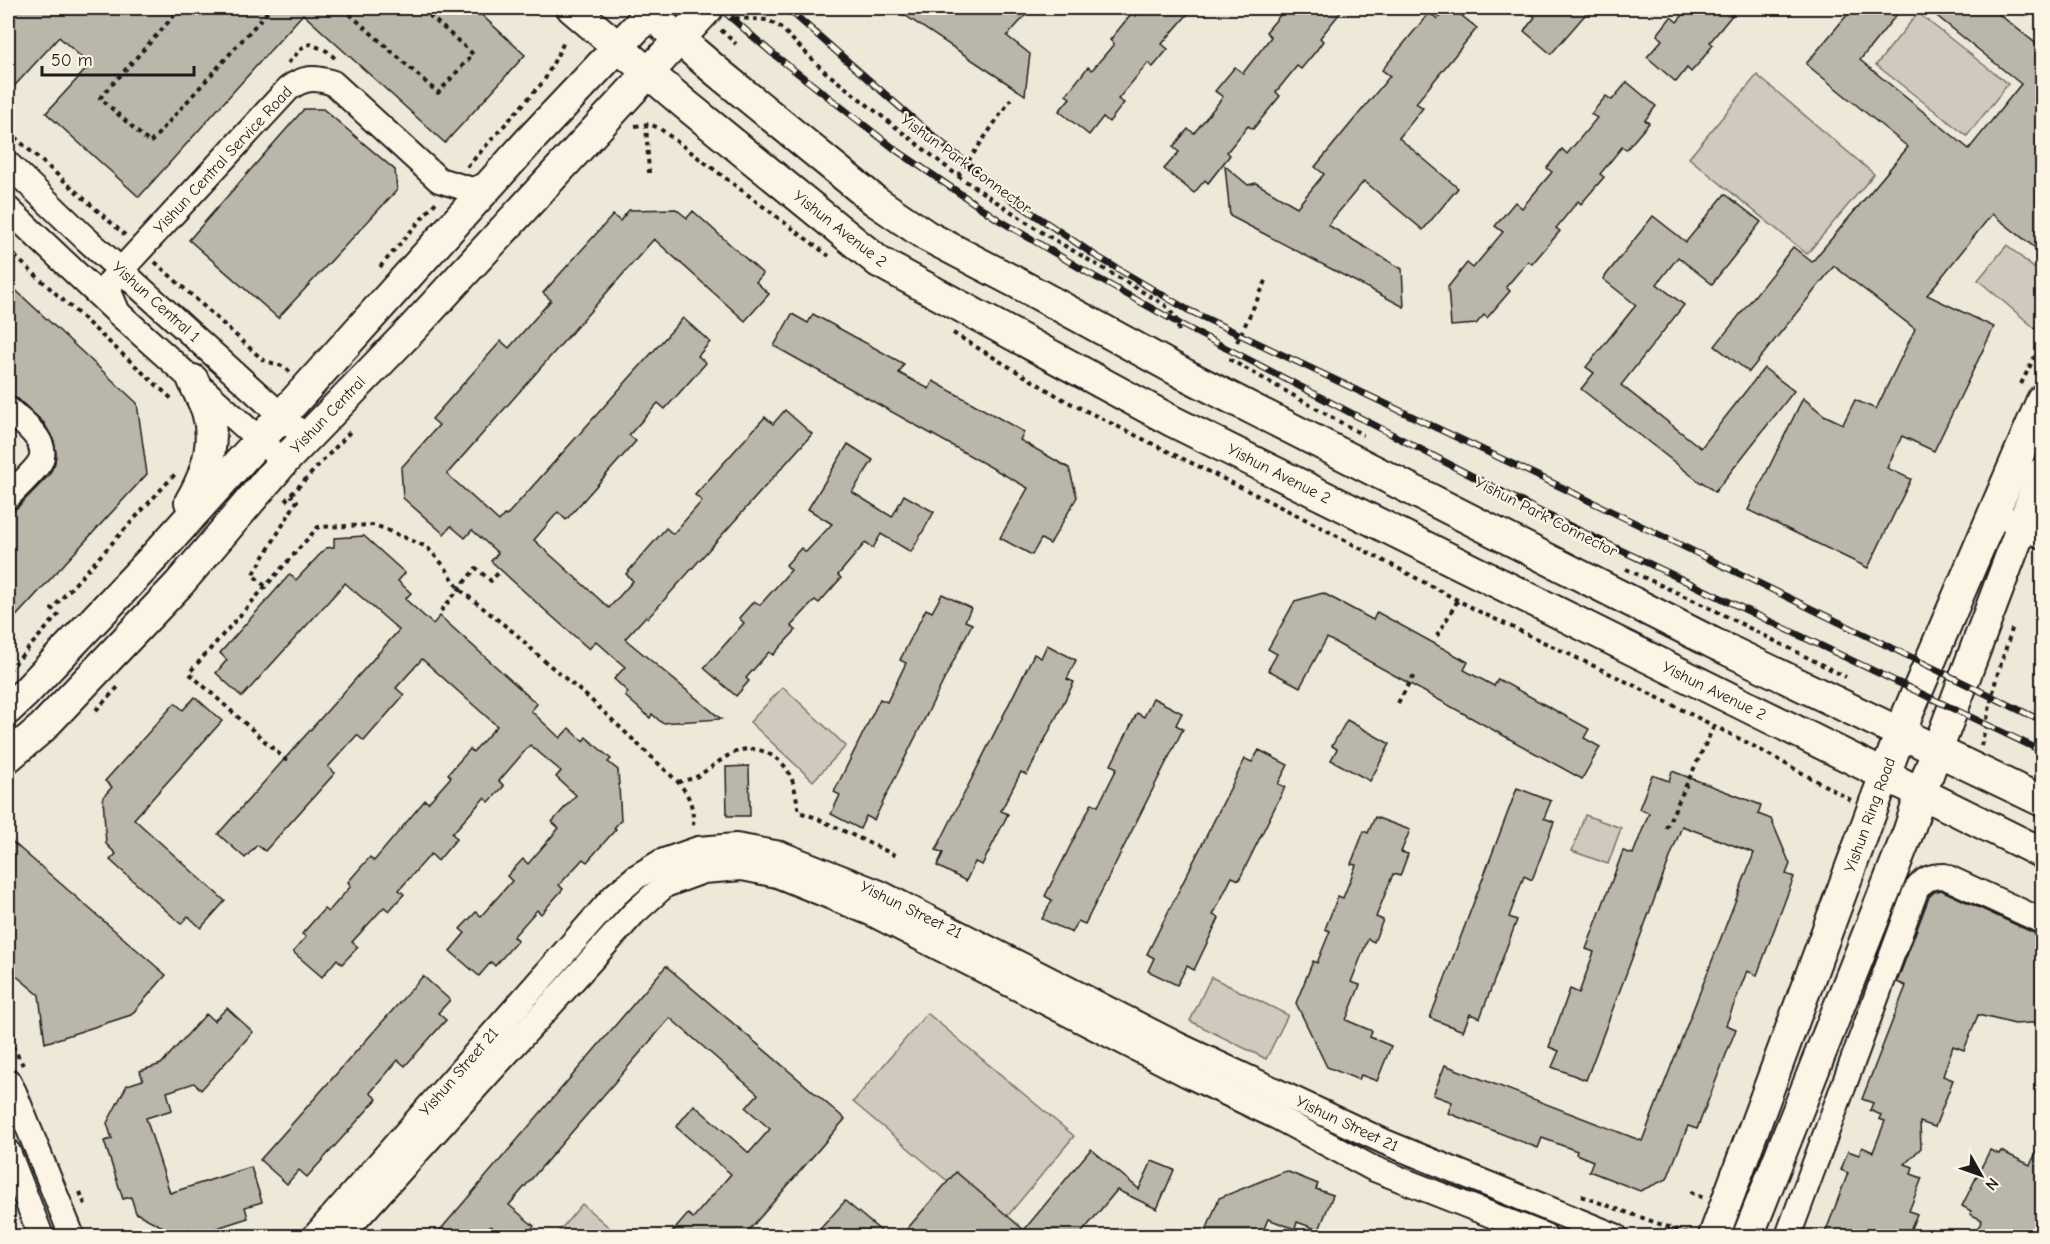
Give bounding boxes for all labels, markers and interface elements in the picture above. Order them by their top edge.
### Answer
scale bar [42,39,194,77]
text: 50 m [51,50,93,71]
street label: Yishun Central Service Road [150,83,296,237]
street label: Yishun Park Connector [897,110,1035,218]
street label: Yishun Avenue 2 [790,187,890,271]
street label: Yishun Central 1 [109,258,203,346]
street label: Yishun Central [287,373,369,457]
street label: Yishun Avenue 2 [1224,440,1334,508]
street label: Yishun Park Connector [1472,473,1621,561]
street label: Yishun Avenue 2 [1659,658,1769,724]
street label: Yishun Ring Road [1841,755,1899,875]
street label: Yishun Street 21 [857,878,965,942]
street label: Yishun Street 21 [416,1024,502,1120]
street label: Yishun Street 21 [1293,1092,1401,1156]
north arrow [1951,1145,2011,1205]
text: N [1981,1174,2002,1194]

